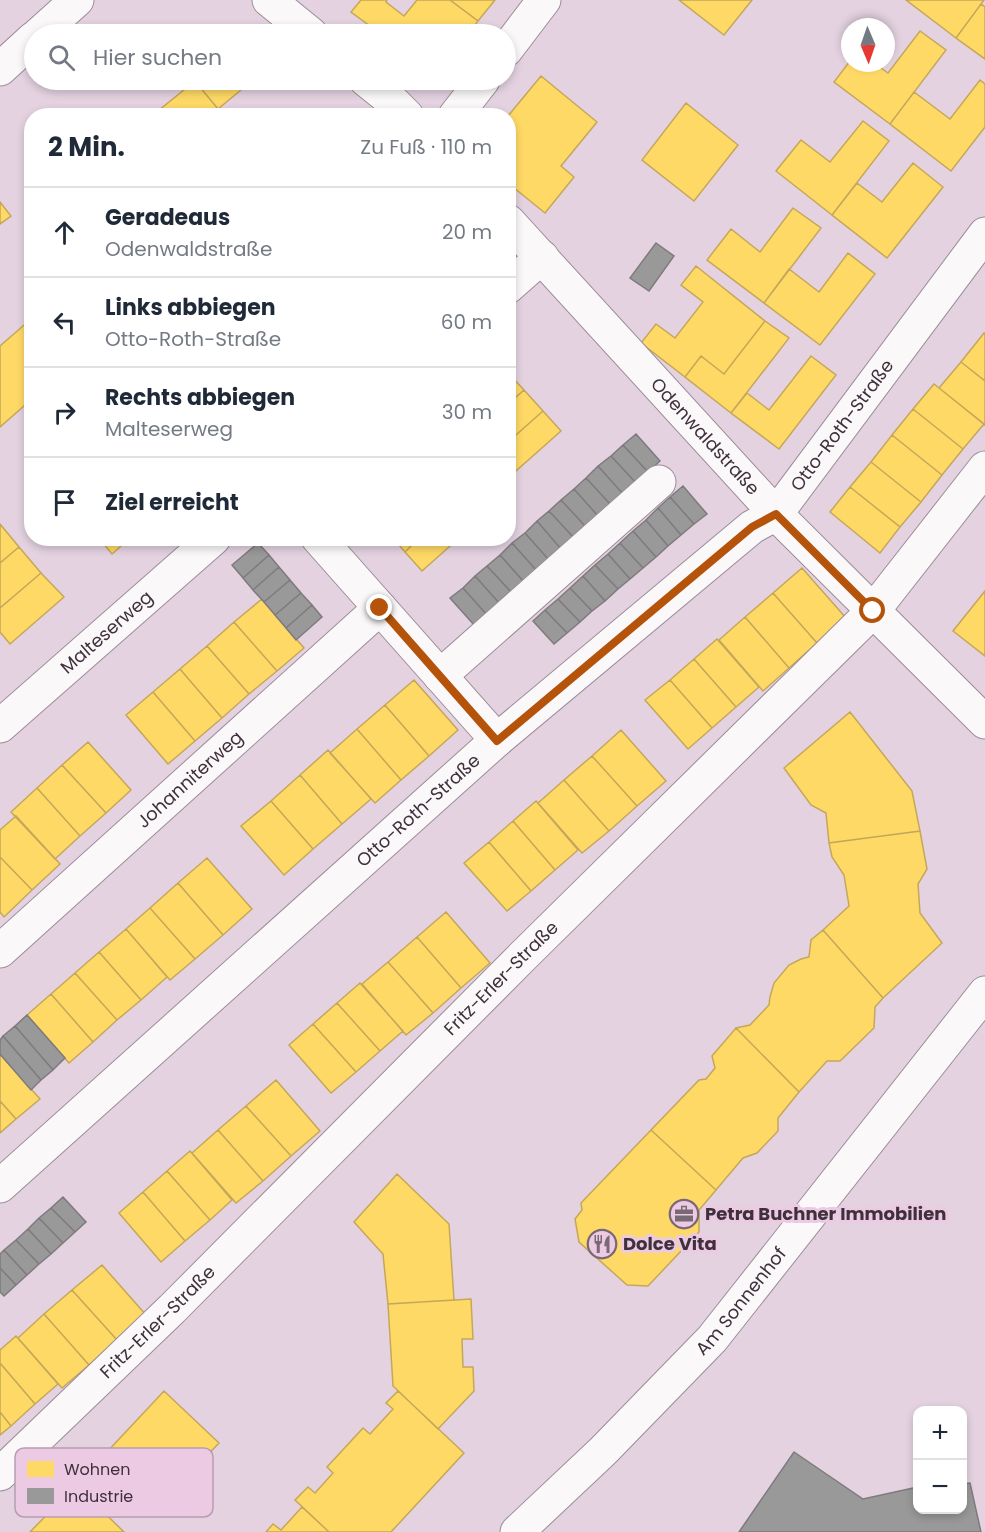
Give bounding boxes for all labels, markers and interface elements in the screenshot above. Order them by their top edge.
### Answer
north arrow [841,18,895,72]
search box [24,24,516,90]
icon: search [45,41,78,74]
text: Hier suchen [93,42,222,73]
text: 2 Min. [48,129,125,165]
text: Zu Fuß · 110 m [360,133,492,161]
text: Geradeaus [105,202,230,233]
icon: ahead [48,216,81,249]
text: 20 m [442,218,492,246]
text: Odenwaldstraße [105,235,273,263]
text: Links abbiegen [105,292,276,323]
icon: left [48,306,81,339]
text: 60 m [441,308,492,336]
text: Otto-Roth-Straße [105,325,281,353]
street label: Otto-Roth-Straße [784,354,899,496]
street label: Odenwaldstraße [645,372,766,500]
text: Rechts abbiegen [105,382,295,413]
icon: right [48,396,81,429]
text: 30 m [442,398,492,426]
text: Malteserweg [105,415,233,443]
icon: arrive [48,486,81,519]
text: Ziel erreicht [105,487,239,518]
street label: Malteserweg [55,584,158,679]
route end [366,594,392,620]
route start [859,597,885,623]
street label: Johanniterweg [131,725,248,834]
street label: Otto-Roth-Straße [351,748,485,873]
street label: Fritz-Erler-Straße [438,915,564,1041]
office icon: Petra Buchner Immobilien [668,1198,700,1230]
place label: Petra Buchner Immobilien [705,1201,946,1226]
restaurant icon: Dolce Vita [586,1228,618,1260]
place label: Dolce Vita [623,1231,717,1256]
street label: Am Sonnenhof [690,1242,792,1361]
street label: Fritz-Erler-Straße [94,1259,221,1384]
map controls [913,1406,967,1514]
button: + [913,1406,967,1460]
legend [15,1448,213,1517]
text: Wohnen [64,1458,131,1481]
button: − [913,1460,967,1514]
text: Industrie [64,1485,133,1508]

